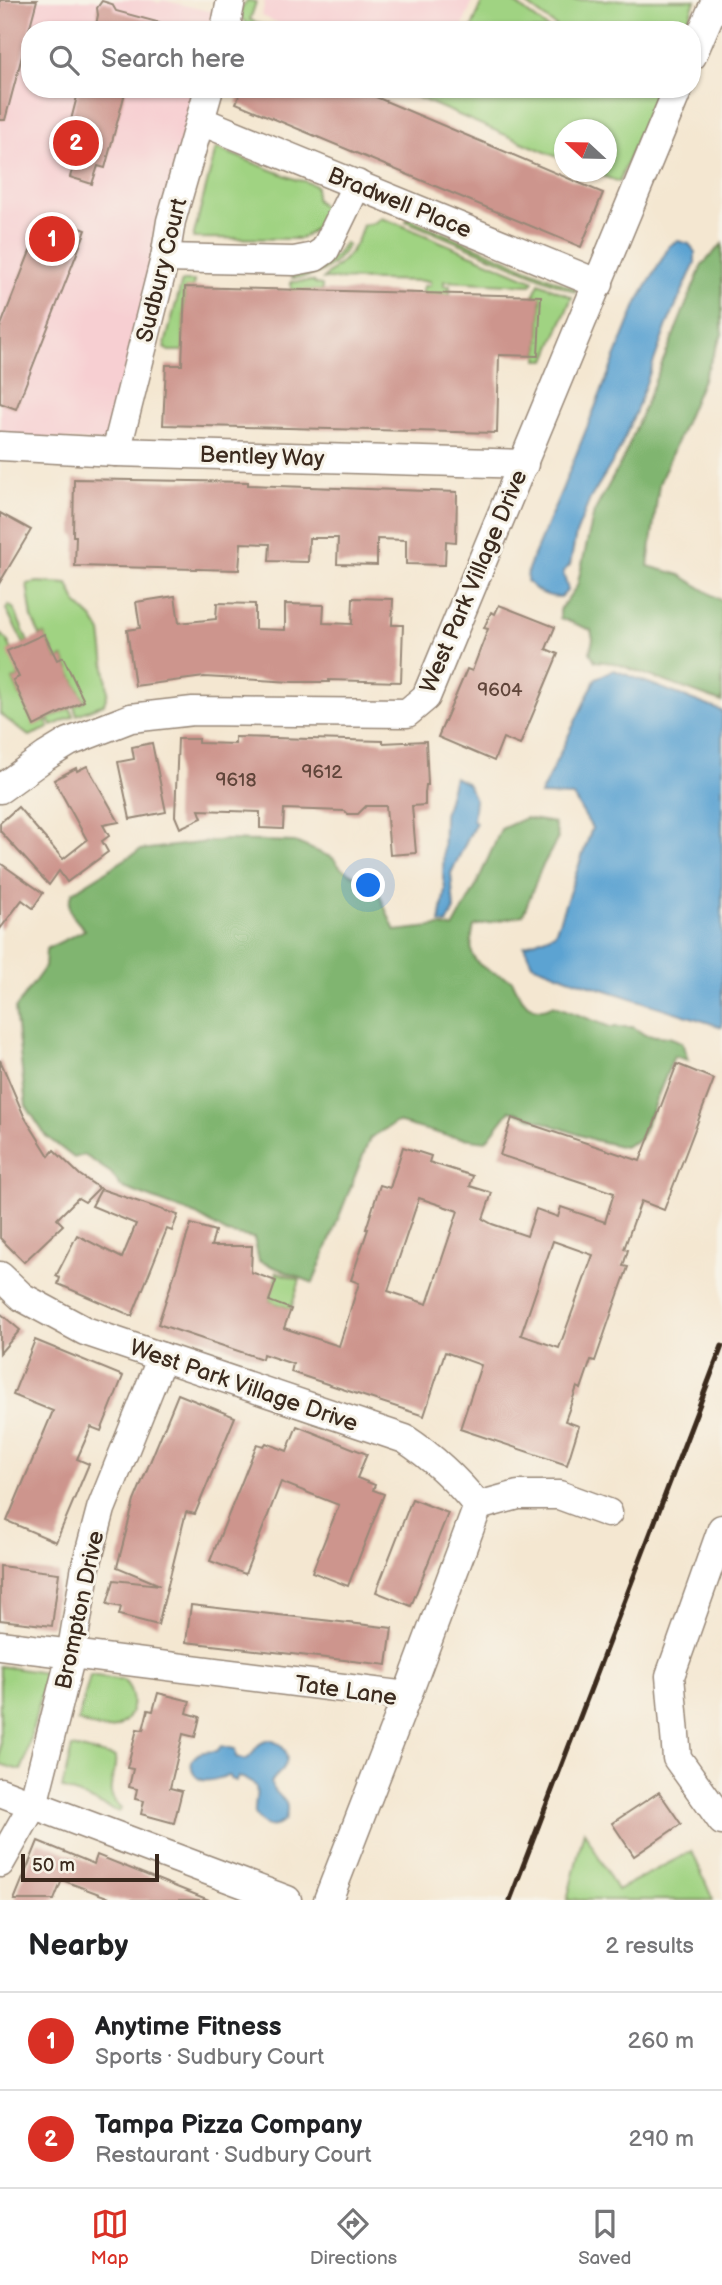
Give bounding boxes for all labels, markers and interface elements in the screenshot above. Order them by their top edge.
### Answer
search box [21,21,701,98]
icon: search [45,41,83,79]
text: Search here [101,44,245,75]
pin: 2 [53,117,99,169]
north arrow [554,119,617,182]
street label: Bradwell Place [324,161,476,244]
street label: Sudbury Court [131,195,193,345]
pin: 1 [29,213,75,265]
street label: Bentley Way [199,441,326,473]
street label: West Park Village Drive [414,466,534,697]
house number: 9604 [477,679,523,702]
house number: 9612 [301,761,343,784]
house number: 9618 [215,769,257,792]
your location [351,868,385,902]
street label: West Park Village Drive [126,1334,361,1438]
street label: Brompton Drive [50,1528,110,1692]
street label: Tate Lane [293,1670,399,1712]
scale bar [21,1851,159,1883]
text: 50 m [32,1854,75,1877]
text: Nearby [28,1928,128,1964]
text: 2 results [605,1932,694,1960]
text: Anytime Fitness [95,2012,282,2043]
text: 1 [46,2027,56,2055]
text: 260 m [628,2027,694,2055]
text: Sports · Sudbury Court [95,2043,324,2071]
text: Tampa Pizza Company [95,2110,362,2141]
text: 2 [44,2125,58,2153]
text: 290 m [628,2125,694,2153]
text: Restaurant · Sudbury Court [95,2141,372,2169]
tab: Map [91,2205,129,2270]
tab: Directions [310,2205,397,2270]
tab: Saved [578,2205,631,2270]

